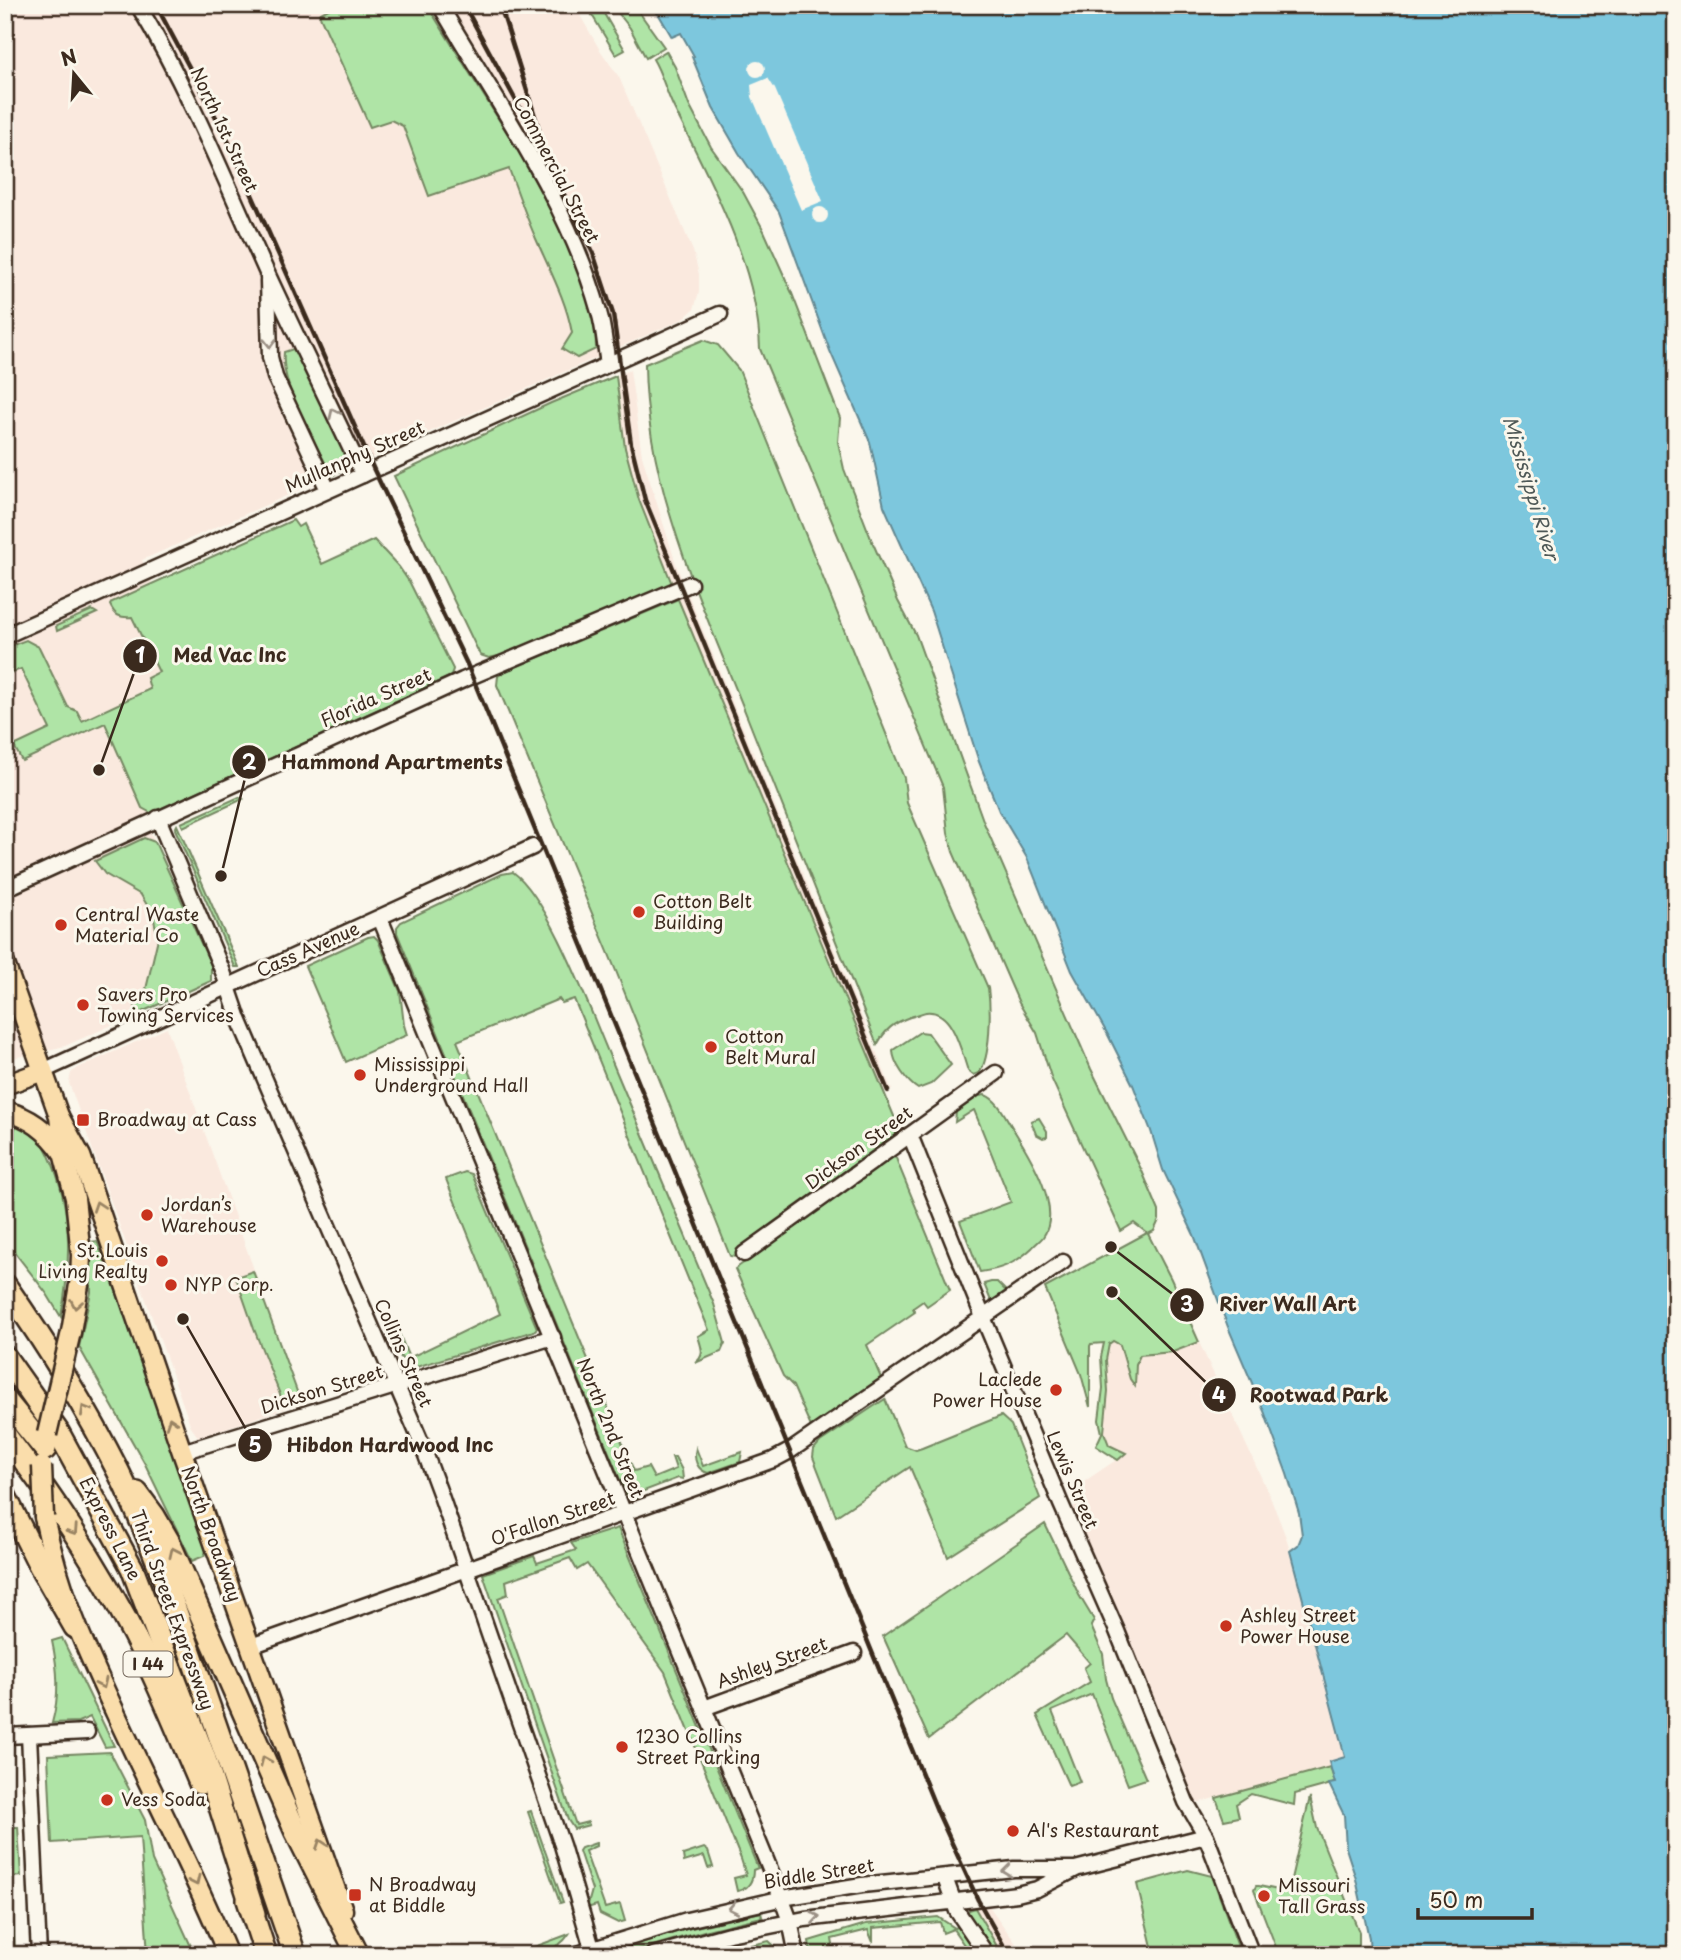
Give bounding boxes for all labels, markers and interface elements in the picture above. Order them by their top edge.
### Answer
north arrow [38,38,108,108]
text: N [57,41,80,73]
street label: North 1st Street [185,62,266,196]
street label: Commercial Street [507,91,607,248]
one-way arrow [262,338,277,349]
one-way arrow [328,408,342,420]
water label: Mississippi River [1497,412,1568,566]
street label: Mullanphy Street [280,413,429,499]
callout: Med Vac Inc [123,636,302,676]
text: 1 [135,638,145,670]
text: Med Vac Inc [173,640,287,668]
street label: Florida Street [316,660,435,733]
callout: Hammond Apartments [232,742,517,782]
text: 2 [242,745,257,777]
text: Hammond Apartments [281,747,503,775]
place label: Cotton Belt Building [653,887,752,935]
place label: Central Waste Material Co [75,900,199,948]
marker: Cotton Belt Building [631,904,647,920]
street label: Cass Avenue [252,914,363,983]
marker: Central Waste Material Co [53,917,69,933]
place label: Savers Pro Towing Services [97,980,234,1028]
marker: Savers Pro Towing Services [75,997,91,1013]
place label: Cotton Belt Mural [725,1022,816,1070]
marker: Cotton Belt Mural [703,1039,719,1055]
place label: Mississippi Underground Hall [374,1050,528,1098]
marker: Mississippi Underground Hall [352,1067,368,1083]
street label: Dickson Street [799,1099,917,1195]
place label: Broadway at Cass [97,1105,257,1132]
marker: Broadway at Cass [75,1112,91,1128]
place label: Jordan’s Warehouse [161,1190,257,1238]
one-way arrow [92,1201,106,1213]
marker: Jordan’s Warehouse [139,1207,155,1223]
place label: St. Louis Living Realty [38,1236,148,1284]
marker: St. Louis Living Realty [154,1253,170,1269]
place label: NYP Corp. [185,1270,274,1297]
marker: NYP Corp. [163,1277,179,1293]
callout: River Wall Art [1169,1285,1371,1325]
text: 3 [1180,1287,1194,1319]
text: River Wall Art [1219,1289,1357,1317]
street label: Collins Street [368,1294,440,1411]
one-way arrow [69,1298,84,1310]
street label: North 2nd Street [571,1353,652,1502]
street label: Dickson Street [257,1357,386,1420]
place label: Laclede Power House [932,1365,1042,1413]
callout: Rootwad Park [1202,1375,1402,1415]
text: 4 [1212,1378,1226,1410]
text: Rootwad Park [1250,1380,1388,1408]
marker: Laclede Power House [1048,1382,1064,1398]
one-way arrow [80,1405,93,1418]
one-way arrow [165,1416,179,1428]
callout: Hibdon Hardwood Inc [237,1425,508,1465]
street label: Lewis Street [1041,1426,1106,1533]
text: 5 [248,1428,262,1460]
text: Hibdon Hardwood Inc [286,1430,494,1458]
street label: North Broadway [175,1462,249,1605]
street label: Express Lane [74,1472,149,1585]
street label: O'Fallon Street [487,1484,618,1552]
street label: Third Street Expressway [125,1506,222,1713]
one-way arrow [65,1523,78,1536]
one-way arrow [168,1547,182,1560]
place label: Ashley Street Power House [1240,1601,1356,1649]
marker: Ashley Street Power House [1218,1618,1234,1634]
street label: Ashley Street [712,1629,831,1694]
road number: I 44 [124,1652,172,1676]
one-way arrow [94,1677,108,1689]
place label: 1230 Collins Street Parking [636,1722,760,1770]
marker: 1230 Collins Street Parking [614,1739,630,1755]
one-way arrow [259,1756,273,1768]
place label: Vess Soda [121,1785,206,1812]
marker: Vess Soda [99,1792,115,1808]
place label: Al's Restaurant [1027,1816,1159,1843]
marker: Al's Restaurant [1005,1823,1021,1839]
one-way arrow [315,1839,329,1851]
street label: Biddle Street [761,1850,876,1895]
one-way arrow [1001,1863,1013,1878]
place label: N Broadway at Biddle [369,1870,476,1918]
place label: Missouri Tall Grass [1278,1871,1365,1919]
one-way arrow [187,1874,201,1886]
scale bar [1418,1876,1532,1920]
text: 50 m [1429,1883,1483,1915]
marker: N Broadway at Biddle [347,1887,363,1903]
marker: Missouri Tall Grass [1256,1888,1272,1904]
one-way arrow [727,1900,739,1915]
one-way arrow [809,1910,821,1925]

